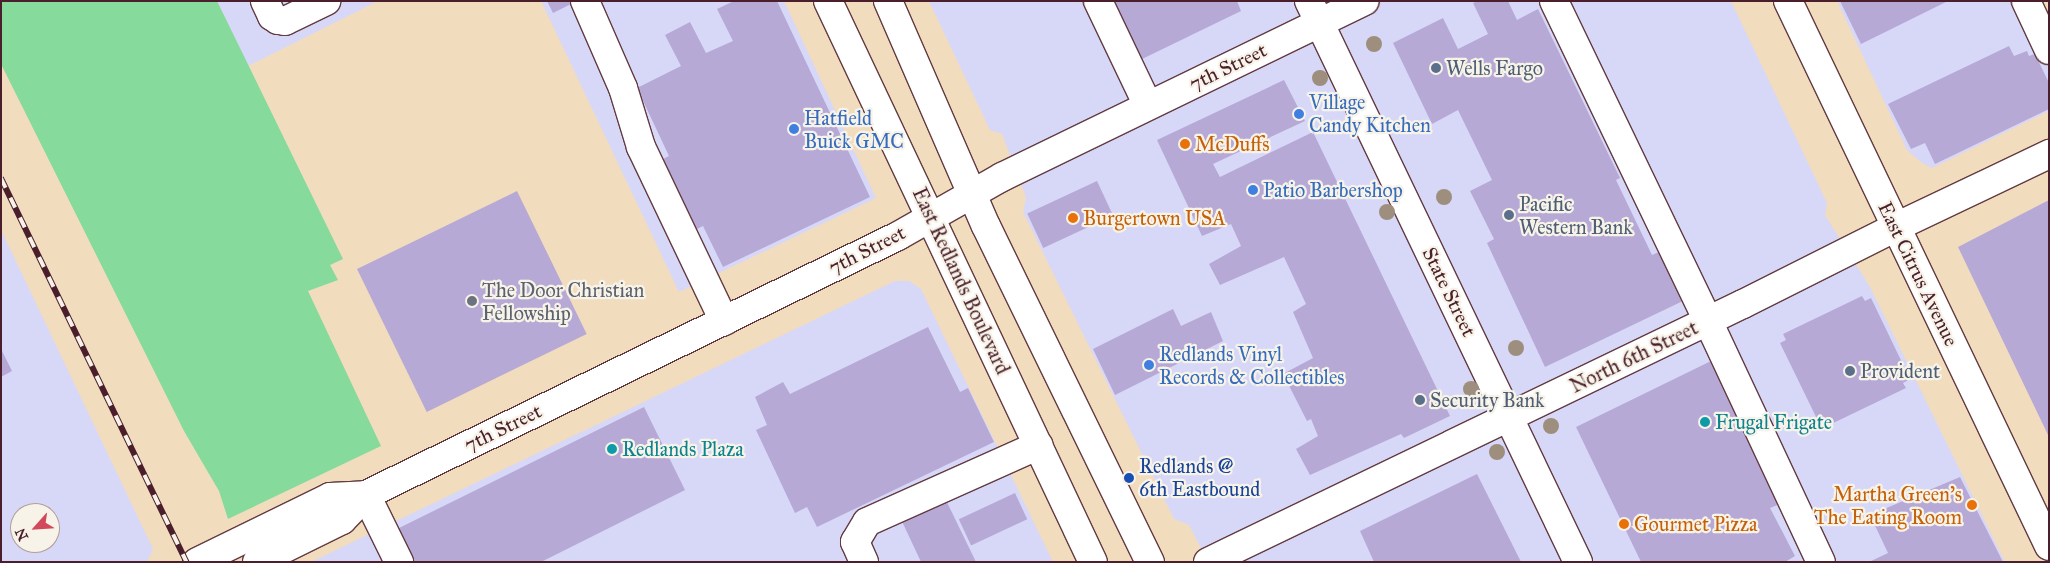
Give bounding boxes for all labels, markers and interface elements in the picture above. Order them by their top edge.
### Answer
street label: 7th Street [1186,38,1270,96]
place label: Wells Fargo [1446,56,1543,80]
marker: Wells Fargo [1430,62,1442,74]
place label: Village Candy Kitchen [1309,90,1431,137]
place label: Hatfield Buick GMC [804,106,904,153]
marker: Village Candy Kitchen [1293,108,1305,120]
marker: Hatfield Buick GMC [788,123,800,135]
place label: McDuffs [1195,132,1269,156]
marker: McDuffs [1179,138,1191,150]
place label: Patio Barbershop [1263,178,1403,202]
street label: East Redlands Boulevard [907,184,1015,378]
marker: Patio Barbershop [1247,184,1259,196]
place label: Pacific Western Bank [1519,192,1633,239]
street label: East Citrus Avenue [1873,198,1963,350]
place label: Burgertown USA [1083,206,1226,230]
marker: Pacific Western Bank [1503,209,1515,221]
marker: Burgertown USA [1067,212,1079,224]
street label: 7th Street [825,220,909,280]
street label: State Street [1417,243,1481,341]
place label: The Door Christian Fellowship [482,278,644,325]
marker: The Door Christian Fellowship [466,295,478,307]
street label: North 6th Street [1566,316,1702,398]
place label: Redlands Vinyl Records & Collectibles [1159,342,1345,389]
marker: Redlands Vinyl Records & Collectibles [1143,359,1155,371]
place label: Provident [1860,359,1940,383]
marker: Provident [1844,365,1856,377]
place label: Security Bank [1430,388,1544,412]
marker: Security Bank [1414,394,1426,406]
street label: 7th Street [461,399,545,457]
place label: Frugal Frigate [1715,410,1832,434]
marker: Frugal Frigate [1699,416,1711,428]
place label: Redlands Plaza [622,437,744,461]
marker: Redlands Plaza [606,443,618,455]
place label: Redlands @ 6th Eastbound [1139,454,1260,501]
marker: Redlands @ 6th Eastbound [1123,472,1135,484]
place label: Martha Green's The Eating Room [1814,482,1962,529]
marker: Martha Green's The Eating Room [1966,499,1978,511]
north arrow [10,503,60,553]
place label: Gourmet Pizza [1634,512,1757,536]
marker: Gourmet Pizza [1618,518,1630,530]
text: N [12,525,32,543]

